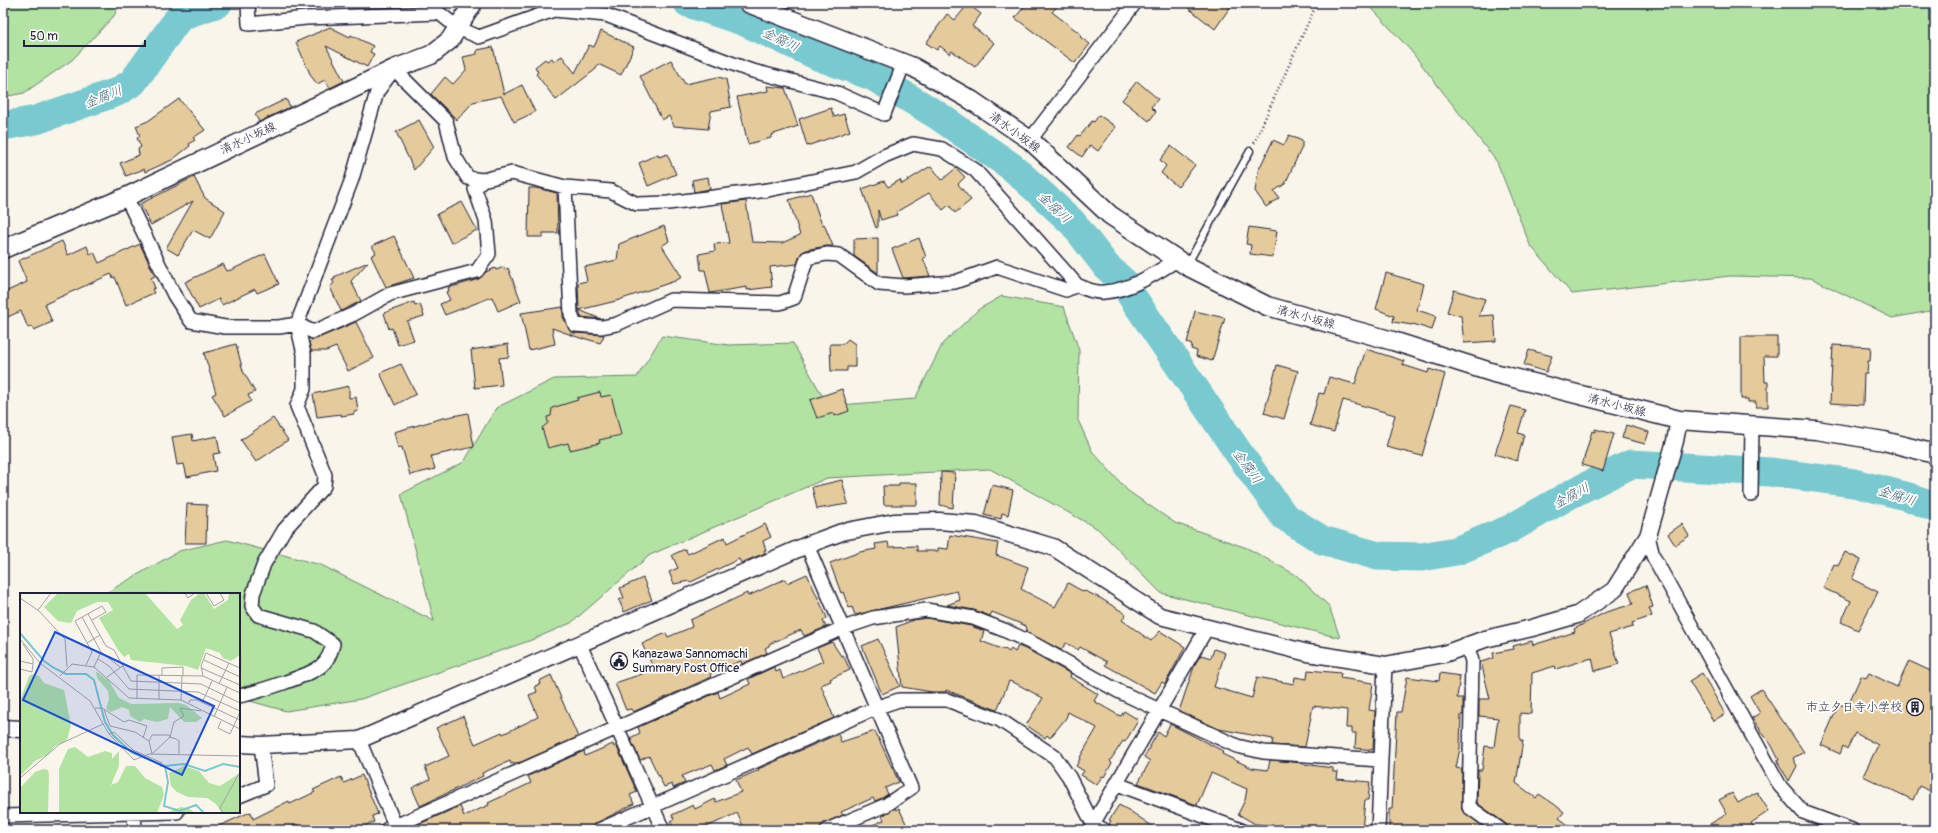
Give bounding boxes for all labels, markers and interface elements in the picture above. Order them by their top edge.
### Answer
scale bar [24,22,145,48]
water label: 金腐川 [760,24,802,55]
text: 50 m [30,29,58,44]
water label: 金腐川 [82,82,124,112]
street label: 清水小坂線 [986,109,1043,156]
street label: 清水小坂線 [218,119,279,158]
water label: 金腐川 [1035,189,1074,227]
street label: 清水小坂線 [1275,302,1337,332]
street label: 清水小坂線 [1586,391,1648,420]
water label: 金腐川 [1229,446,1265,487]
water label: 金腐川 [1550,480,1592,512]
water label: 金腐川 [1876,483,1918,509]
inset map [20,593,240,813]
place label: Kanazawa Sannomachi Summary Post Office [632,647,747,676]
public building icon: Kanazawa Sannomachi Summary Post Office [609,651,629,671]
building icon: 市立夕日寺小学校 [1905,697,1925,717]
place label: 市立夕日寺小学校 [1806,700,1902,715]

